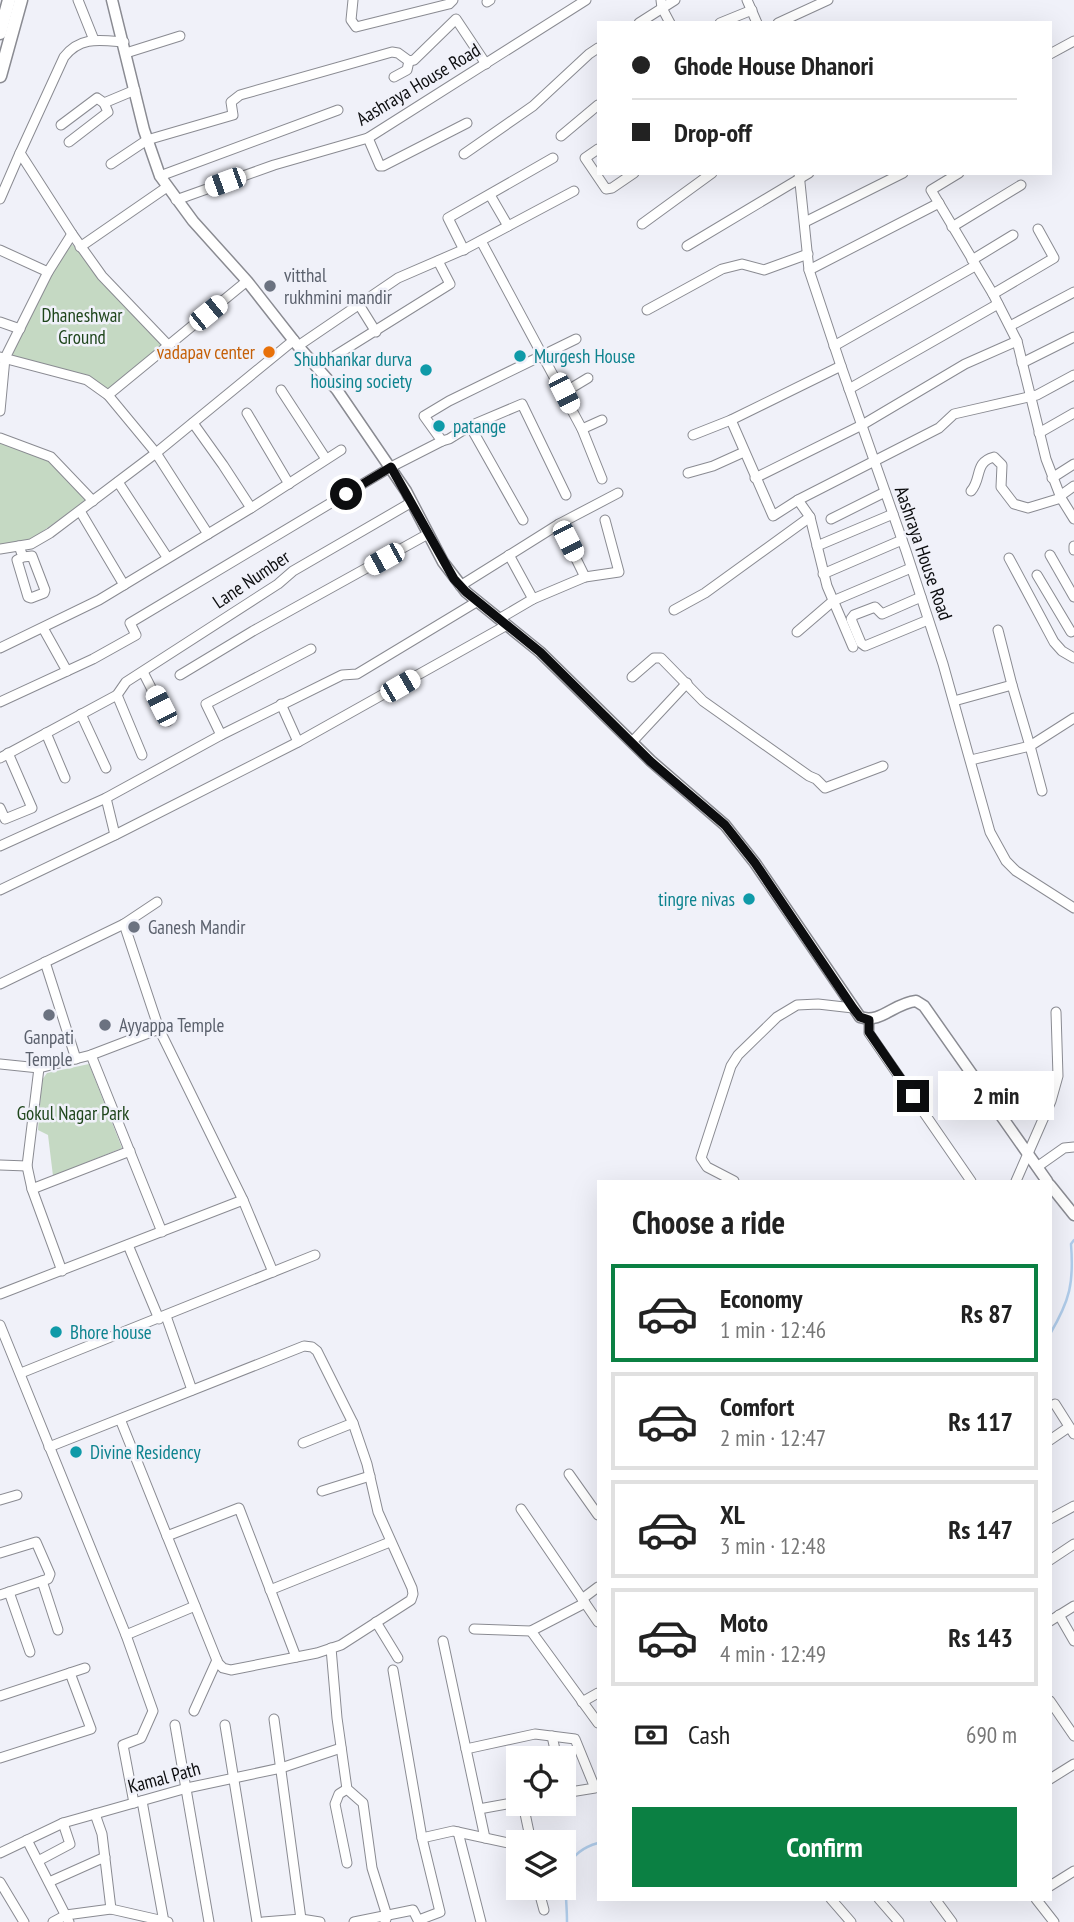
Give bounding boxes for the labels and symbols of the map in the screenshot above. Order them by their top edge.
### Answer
street label: Aashraya House Road [352,38,484,130]
car [202,165,249,199]
place label: vitthal rukhmini mandir [284,263,393,309]
marker: vitthal rukhmini mandir [262,278,278,294]
car [186,292,231,334]
park label: Dhaneshwar Ground [42,303,123,349]
place label: vadapav center [157,340,256,364]
marker: vadapav center [261,344,277,360]
place label: Murgesh House [534,344,635,368]
place label: Shubhankar durva housing society [294,347,413,393]
marker: Murgesh House [512,348,528,364]
marker: Shubhankar durva housing society [418,362,434,378]
car [546,370,583,416]
place label: patange [453,414,506,438]
marker: patange [431,418,447,434]
route start [330,478,362,510]
street label: Aashraya House Road [890,483,958,623]
car [550,518,587,564]
car [361,540,408,578]
street label: Lane Number [208,544,295,613]
car [377,666,424,706]
car [143,683,180,729]
place label: tingre nivas [658,887,735,911]
marker: tingre nivas [741,891,757,907]
place label: Ganesh Mandir [148,915,246,939]
marker: Ganesh Mandir [126,919,142,935]
marker: Ganpati Temple [41,1007,57,1023]
place label: Ayyappa Temple [119,1013,225,1037]
marker: Ayyappa Temple [97,1017,113,1033]
place label: Ganpati Temple [24,1025,74,1071]
callout: 2 min [937,1072,1053,1120]
route end [897,1080,929,1112]
park label: Gokul Nagar Park [17,1101,130,1125]
place label: Bhore house [70,1320,152,1344]
marker: Bhore house [48,1324,64,1340]
place label: Divine Residency [90,1440,202,1464]
marker: Divine Residency [68,1444,84,1460]
street label: Kamal Path [125,1756,203,1798]

